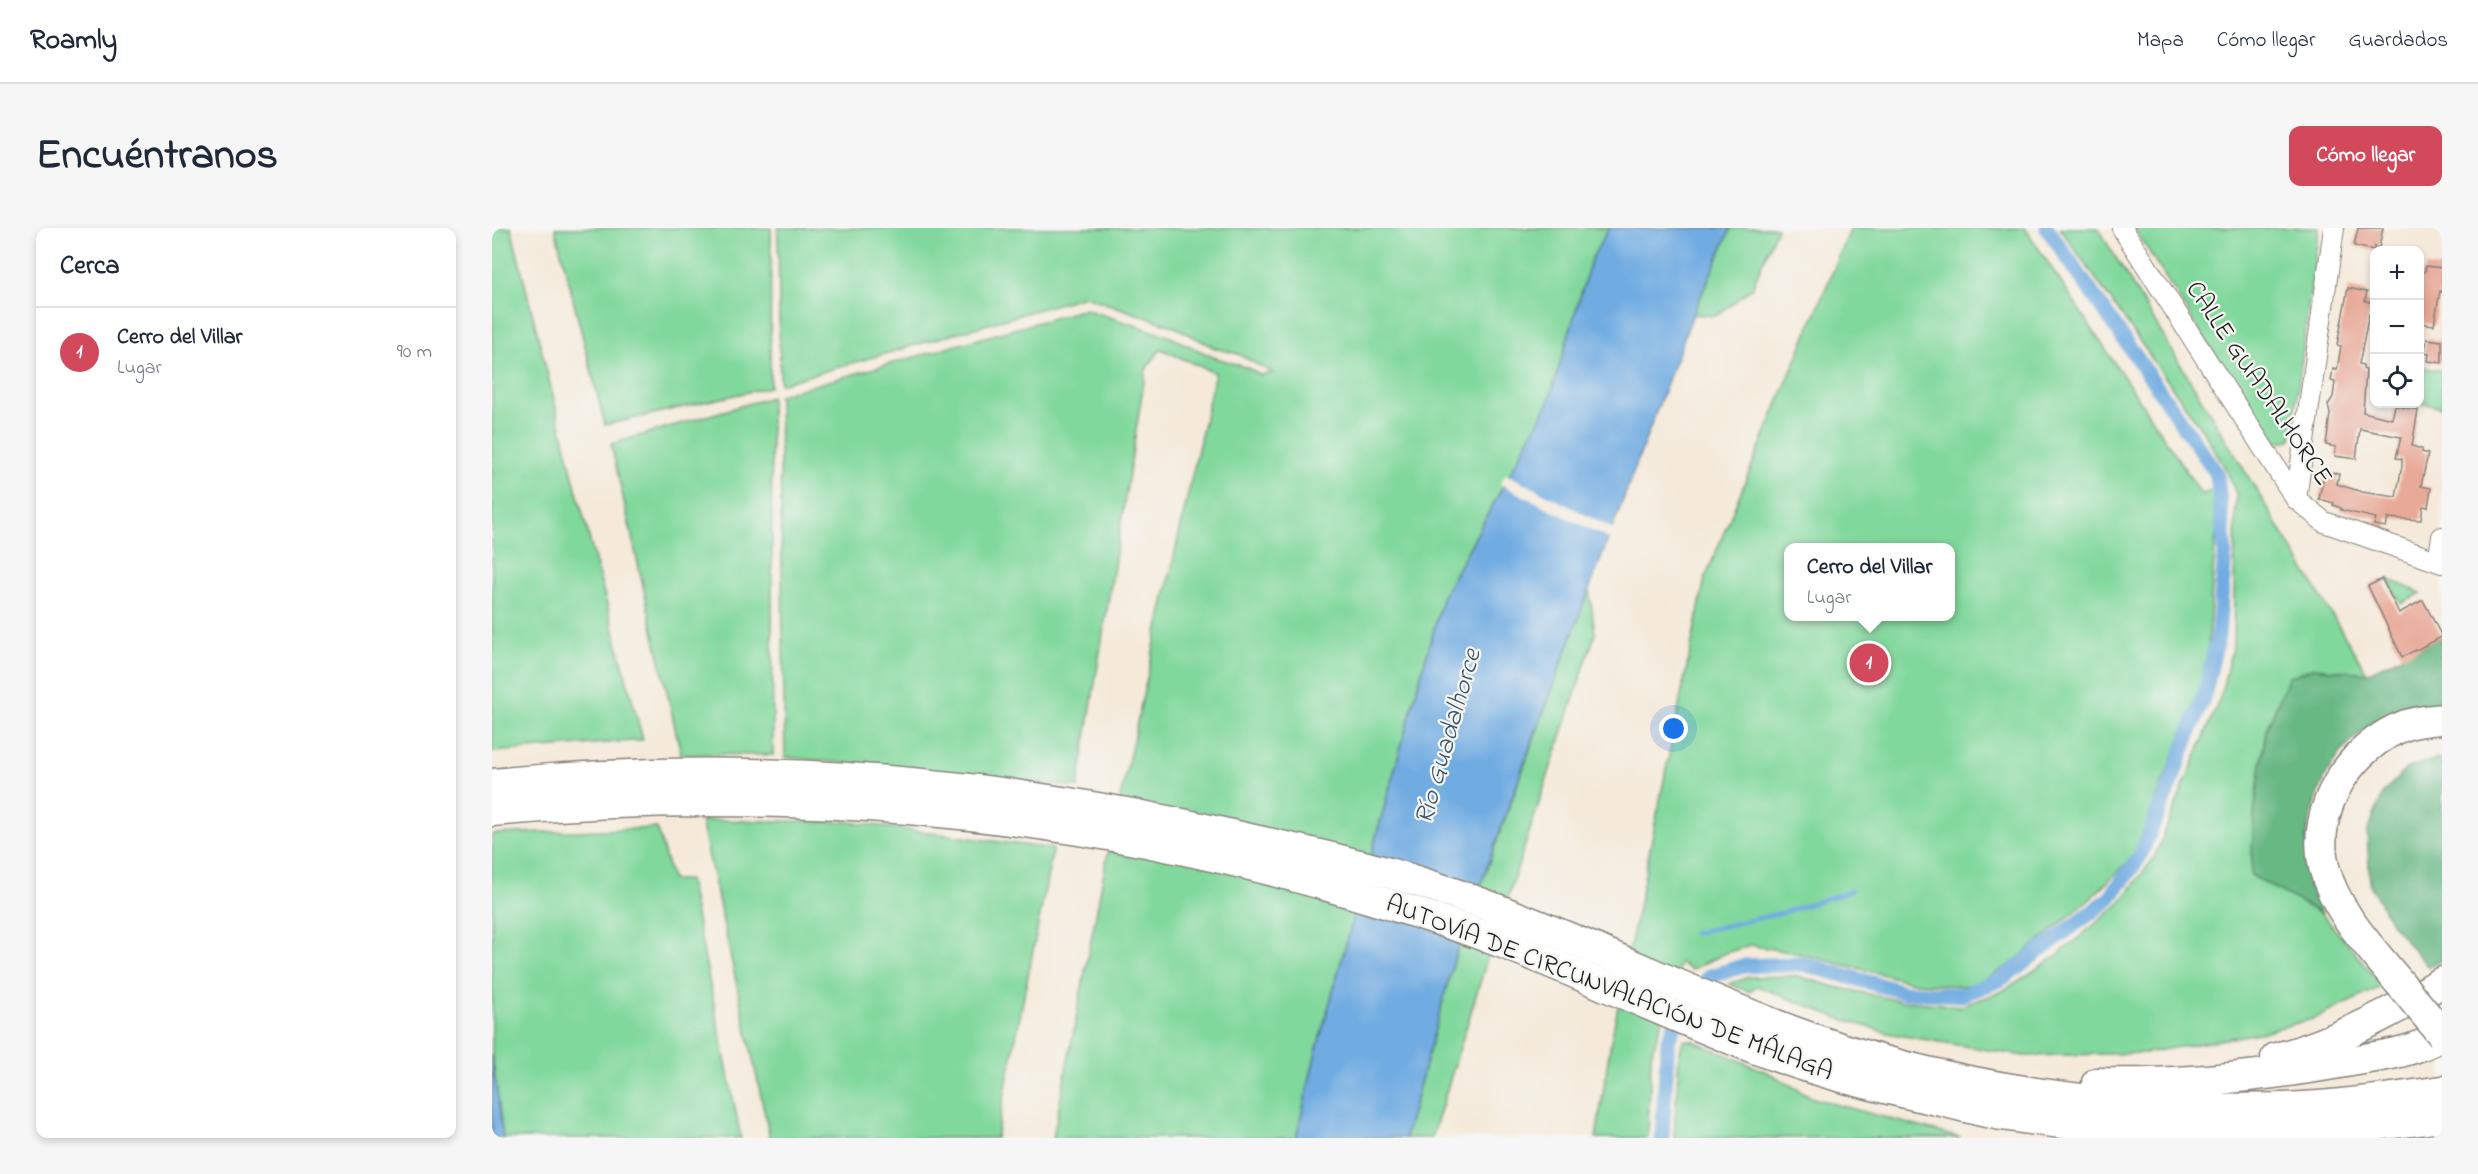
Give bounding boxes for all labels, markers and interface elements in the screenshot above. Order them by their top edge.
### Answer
text: Roamly [30,21,117,62]
text: Mapa [2137,26,2184,56]
text: Cómo llegar [2217,26,2315,56]
text: Guardados [2348,26,2448,56]
text: Encuéntranos [36,126,278,187]
button: Cómo llegar [2289,126,2442,186]
map controls [2370,246,2424,408]
button: + [2370,246,2424,300]
text: Cerca [60,248,120,286]
street label: CALLE GUADALHORCE [2175,274,2341,494]
button: − [2370,300,2424,354]
text: Cerro del Villar [117,322,242,354]
text: 1 [76,338,83,367]
text: 90 m [397,338,432,367]
text: Lugar [117,354,162,383]
button: locate [2370,354,2424,408]
popup [1784,543,1955,621]
text: Cerro del Villar [1807,552,1932,584]
text: Lugar [1807,584,1852,613]
pin: 1 [1850,640,1888,686]
water label: Río Guadalhorce [1405,643,1493,829]
your location [1659,714,1688,743]
street label: AUTOVÍA DE CIRCUNVALACIÓN DE MÁLAGA [1380,886,1838,1092]

